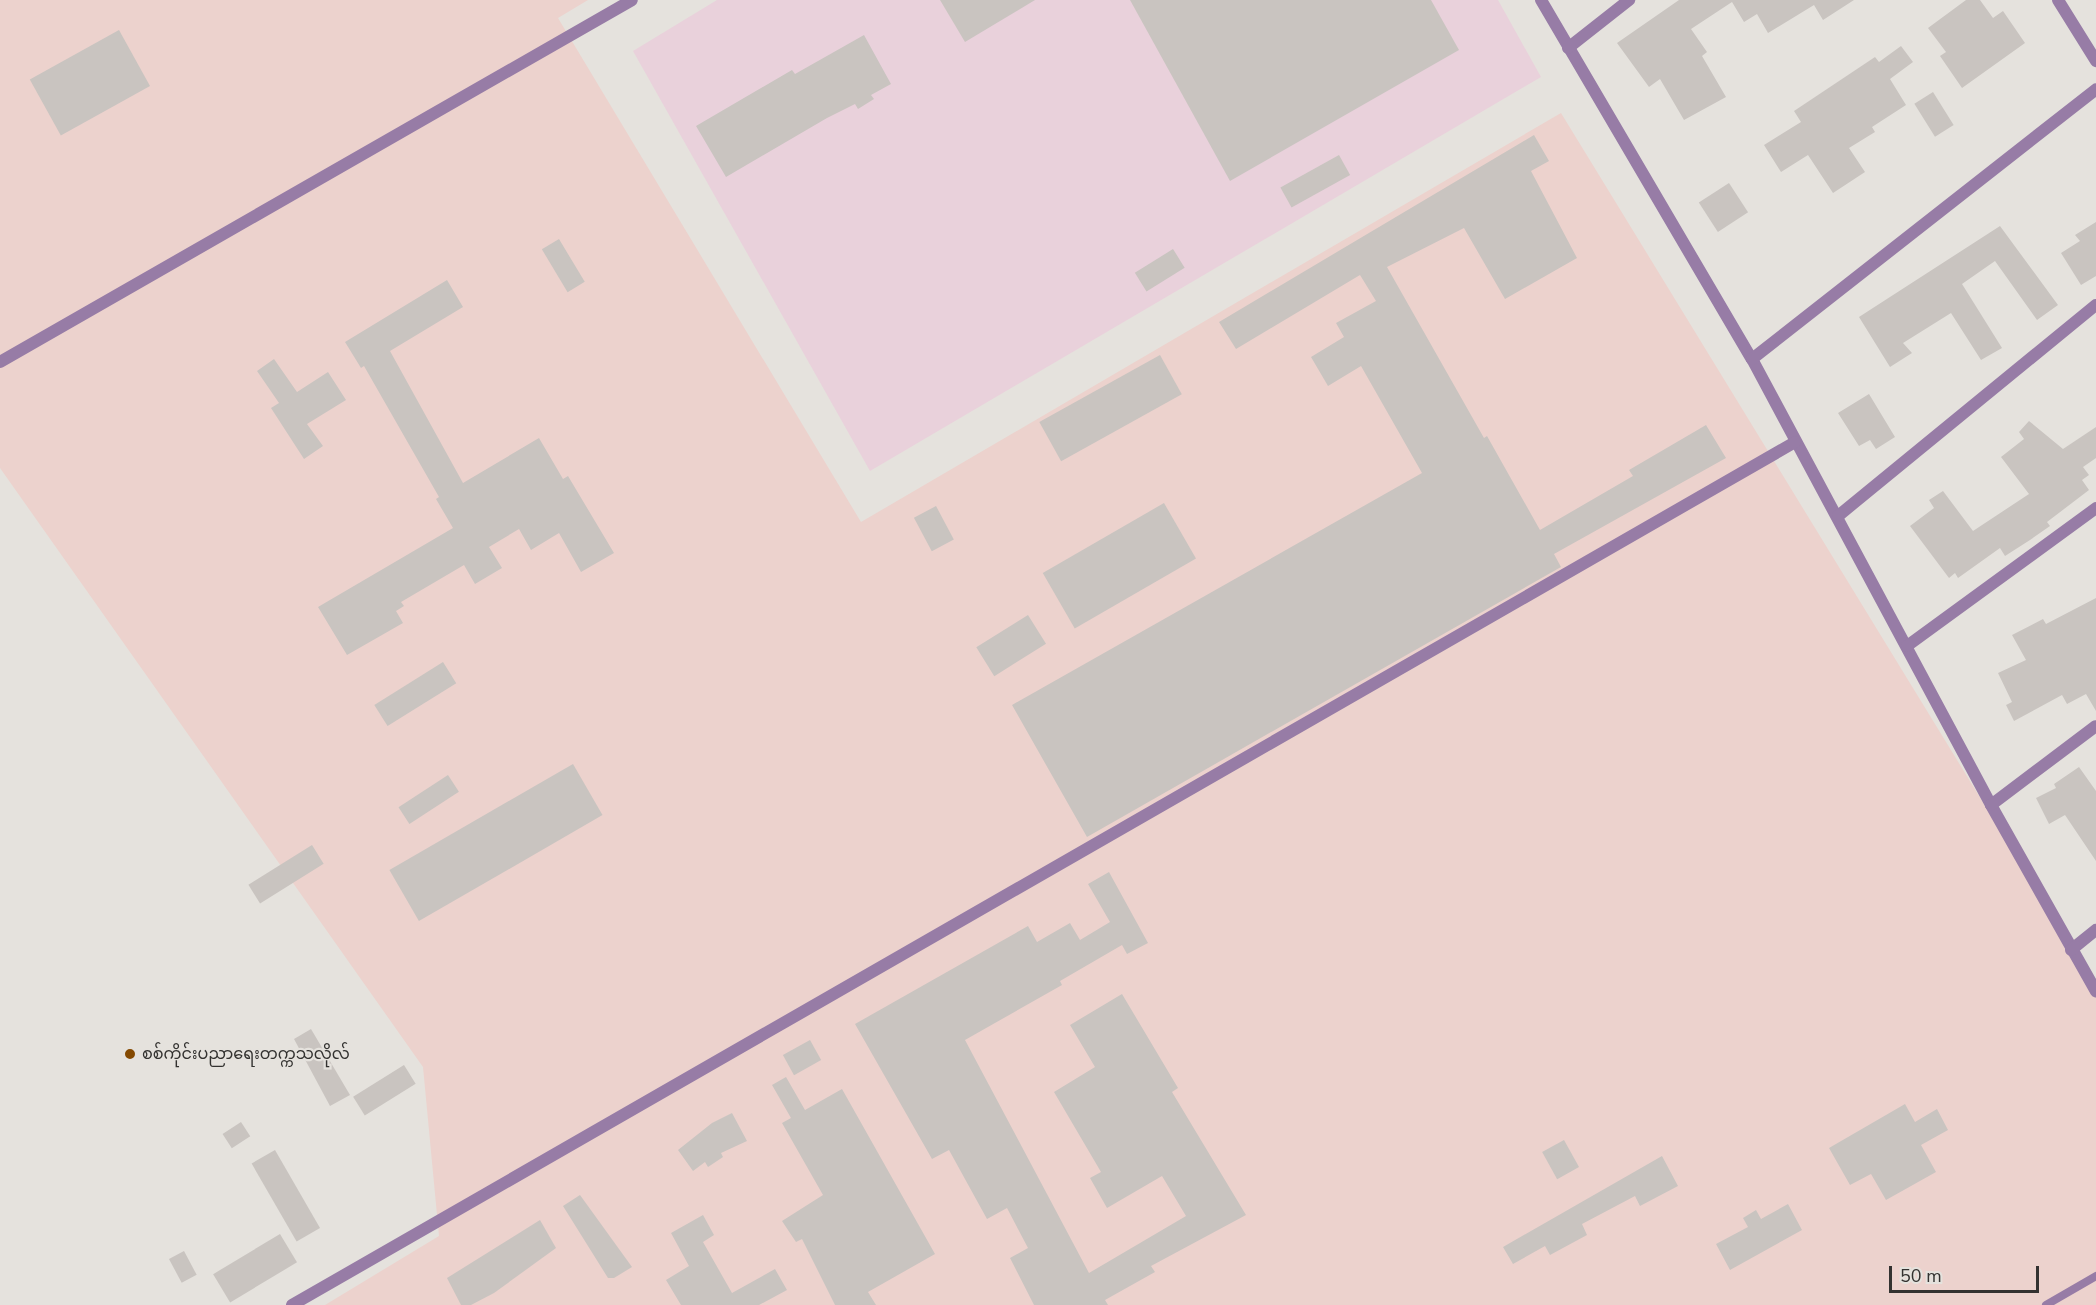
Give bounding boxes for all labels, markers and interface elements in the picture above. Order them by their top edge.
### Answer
place label: စစ်ကိုင်းပညာရေးတက္ကသလိုလ် [142,1044,350,1064]
marker: စစ်ကိုင်းပညာရေးတက္ကသလိုလ် [123,1047,137,1061]
scale bar [1892,1254,2042,1292]
text: 50 m [1900,1264,1942,1288]

